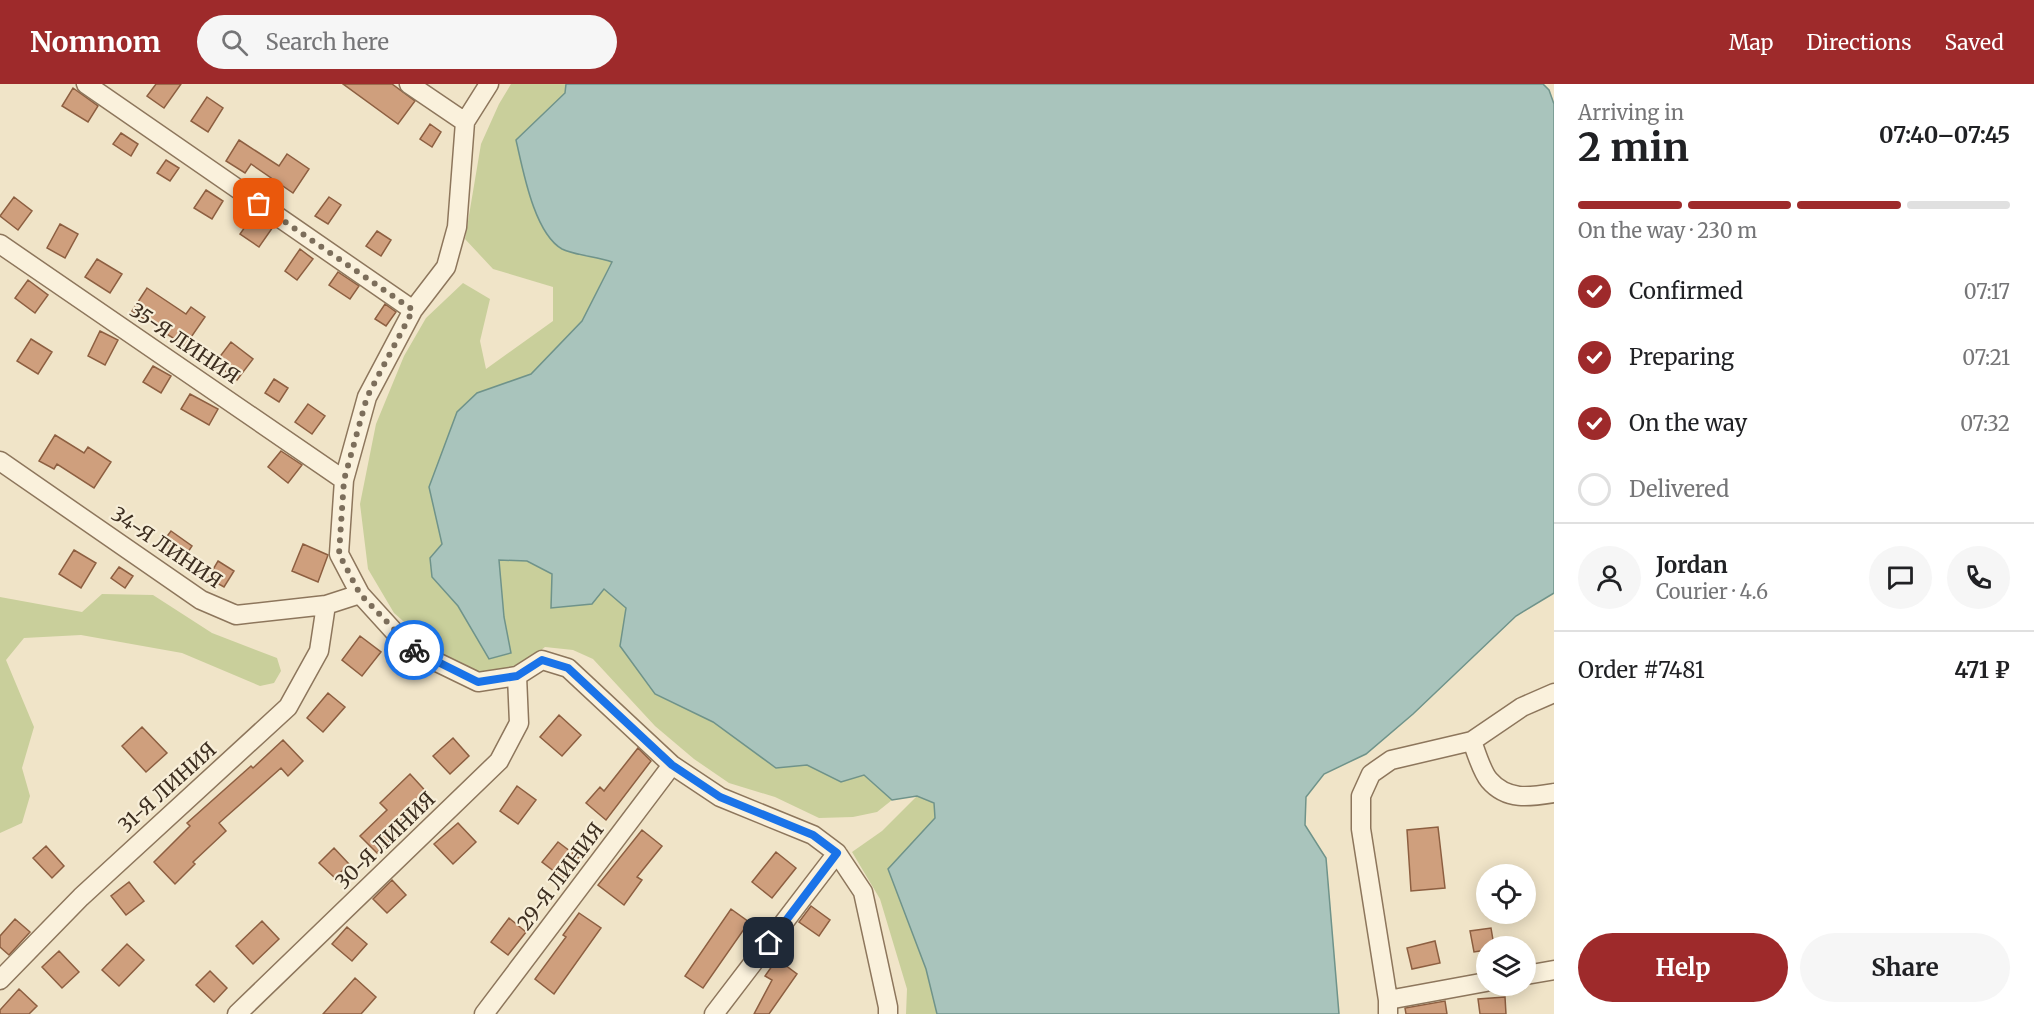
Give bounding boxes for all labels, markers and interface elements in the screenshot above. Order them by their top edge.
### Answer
search box [197,15,617,69]
text: Nomnom [30,24,161,60]
icon: search [218,26,251,59]
text: Search here [266,28,389,56]
text: Map [1729,29,1773,56]
text: Directions [1806,29,1911,56]
text: Saved [1944,29,2004,56]
text: Arriving in [1578,100,1684,125]
text: 07:40–07:45 [1879,121,2010,149]
text: 2 min [1578,123,1689,172]
pin [233,178,284,229]
icon: bag [242,187,275,220]
text: On the way · 230 m [1578,218,1757,243]
icon: check [1578,275,1611,308]
text: Confirmed [1629,277,1743,305]
text: 07:17 [1964,279,2010,304]
street label: 35-Я ЛИНИЯ [125,297,245,389]
icon: check [1578,341,1611,374]
text: Preparing [1629,343,1734,371]
text: 07:21 [1962,345,2010,370]
icon: check [1578,407,1611,440]
text: On the way [1629,409,1747,437]
text: 07:32 [1960,411,2010,436]
text: Delivered [1629,475,1729,503]
street label: 34-Я ЛИНИЯ [107,501,227,593]
button: person [1578,546,1641,609]
button: chat [1869,546,1932,609]
button: phone [1947,546,2010,609]
text: Jordan [1656,551,1728,579]
text: Courier · 4.6 [1656,579,1768,604]
courier [384,620,444,680]
icon: bike [398,634,431,667]
text: Order #7481 [1578,656,1705,684]
text: 471 ₽ [1954,656,2010,684]
street label: 31-Я ЛИНИЯ [113,736,221,838]
street label: 30-Я ЛИНИЯ [330,786,440,894]
street label: 29-Я ЛИНИЯ [511,817,609,935]
map controls [1476,864,1536,996]
button: locate [1476,864,1536,924]
pin [743,917,794,968]
icon: home [752,926,785,959]
button: Help [1578,933,1788,1002]
button: Share [1800,933,2010,1002]
button: layers [1476,936,1536,996]

